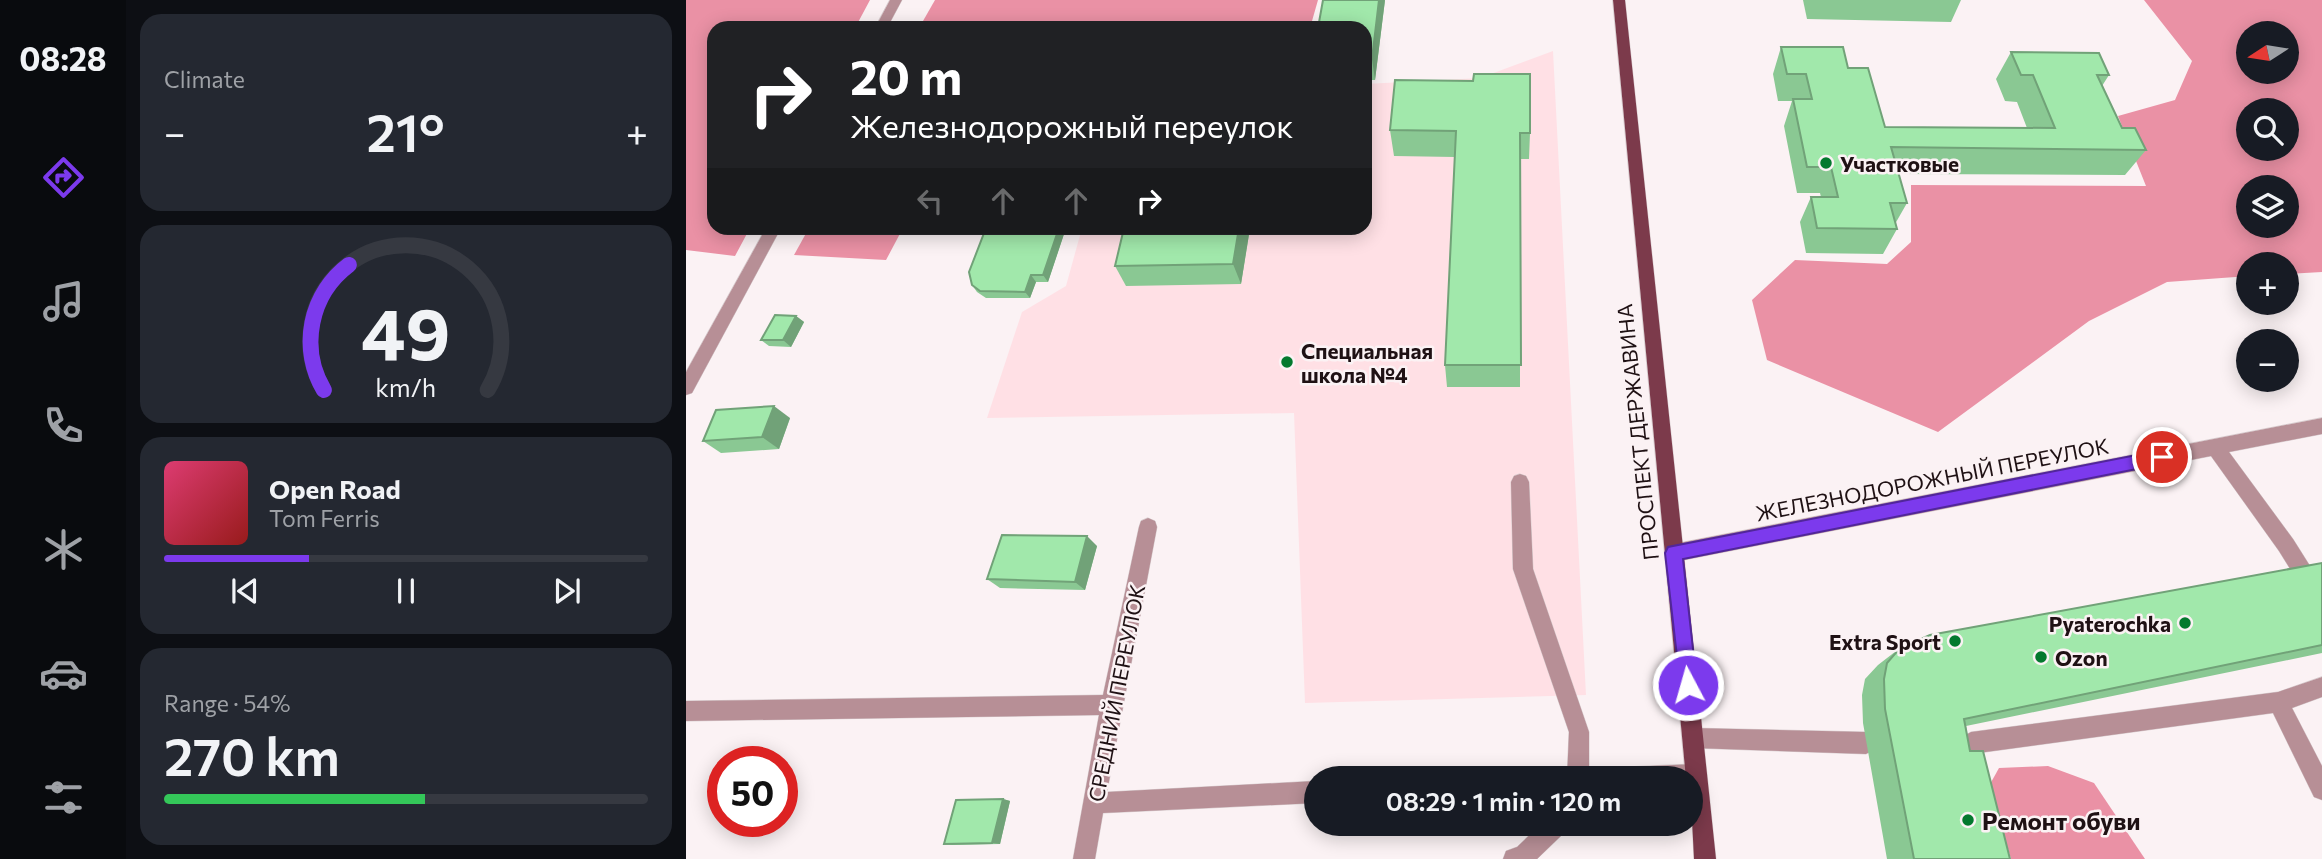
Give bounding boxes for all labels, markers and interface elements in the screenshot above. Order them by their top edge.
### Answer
north arrow [2236,21,2300,84]
map controls [2236,21,2299,392]
text: 08:28 [19,38,107,78]
text: 20 m [850,45,962,105]
icon: right [735,49,826,140]
text: Climate [164,65,245,93]
button: search [2236,98,2299,161]
text: 21° [366,99,445,163]
text: Железнодорожный переулок [850,105,1293,145]
text: − [164,108,186,155]
text: + [626,108,648,155]
place label: Участковые [1840,151,1959,176]
icon: directions [39,153,88,202]
marker: Участковые [1818,155,1834,171]
button: layers [2236,175,2299,238]
icon: left [911,182,949,220]
icon: ahead [984,182,1022,220]
icon: ahead [1057,182,1095,220]
icon: right [1130,182,1168,220]
button: + [2236,252,2299,315]
icon: music [39,277,88,326]
text: 49 [361,286,451,375]
street label: ПРОСПЕКТ ДЕРЖАВИНА [1611,303,1663,561]
button: − [2236,329,2299,392]
place label: Специальная школа №4 [1301,338,1433,387]
marker: Специальная школа №4 [1279,354,1295,370]
text: km/h [376,372,436,402]
icon: phone [39,401,88,450]
pin [2132,427,2192,487]
street label: ЖЕЛЕЗНОДОРОЖНЫЙ ПЕРЕУЛОК [1753,432,2111,526]
icon: arrive [2143,438,2181,476]
text: Open Road [269,473,401,504]
text: Tom Ferris [269,504,380,532]
icon: climate [39,525,88,574]
icon: previous [226,572,264,610]
icon: pause [387,572,425,610]
icon: next [548,572,586,610]
street label: СРЕДНИЙ ПЕРЕУЛОК [1083,582,1149,804]
place label: Pyaterochka [2049,611,2171,636]
marker: Pyaterochka [2177,615,2193,631]
place label: Extra Sport [1829,629,1941,654]
marker: Extra Sport [1947,633,1963,649]
place label: Ozon [2055,645,2108,670]
position arrow [1651,648,1725,722]
icon: car [39,649,88,698]
marker: Ozon [2033,649,2049,665]
text: Range · 54% [164,689,290,717]
text: 270 km [164,723,340,787]
speed limit sign: 50 [707,746,798,837]
icon: filters [39,773,88,822]
text: 08:29 · 1 min · 120 m [1386,785,1621,816]
place label: Ремонт обуви [1982,806,2141,835]
marker: Ремонт обуви [1960,812,1976,828]

